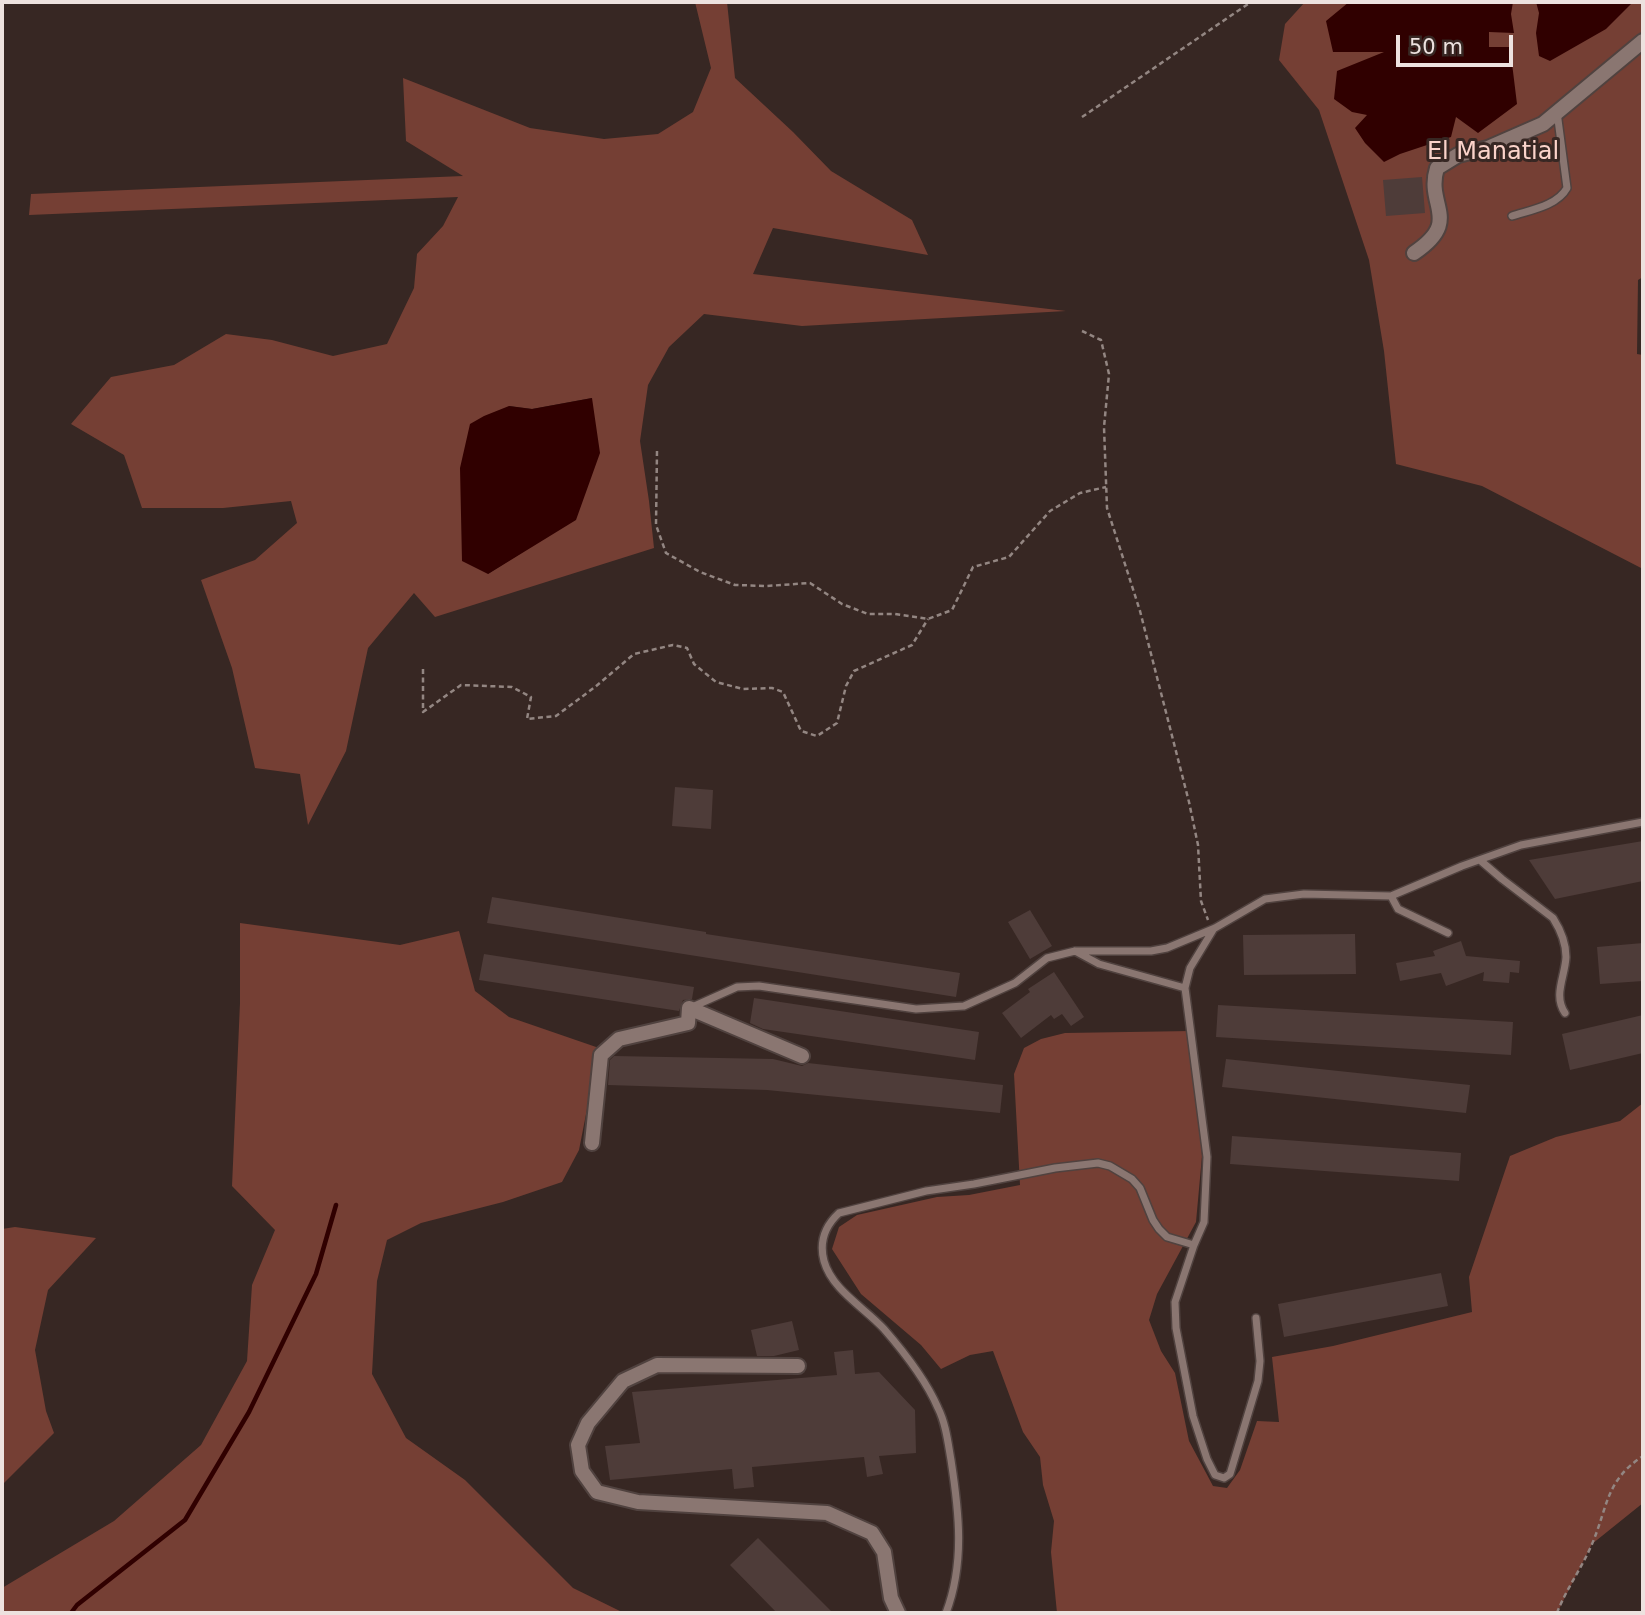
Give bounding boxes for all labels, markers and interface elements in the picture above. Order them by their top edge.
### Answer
scale bar [1400,21,1517,65]
text: 50 m [1409,35,1463,59]
park label: El Manatial [1427,139,1559,167]

